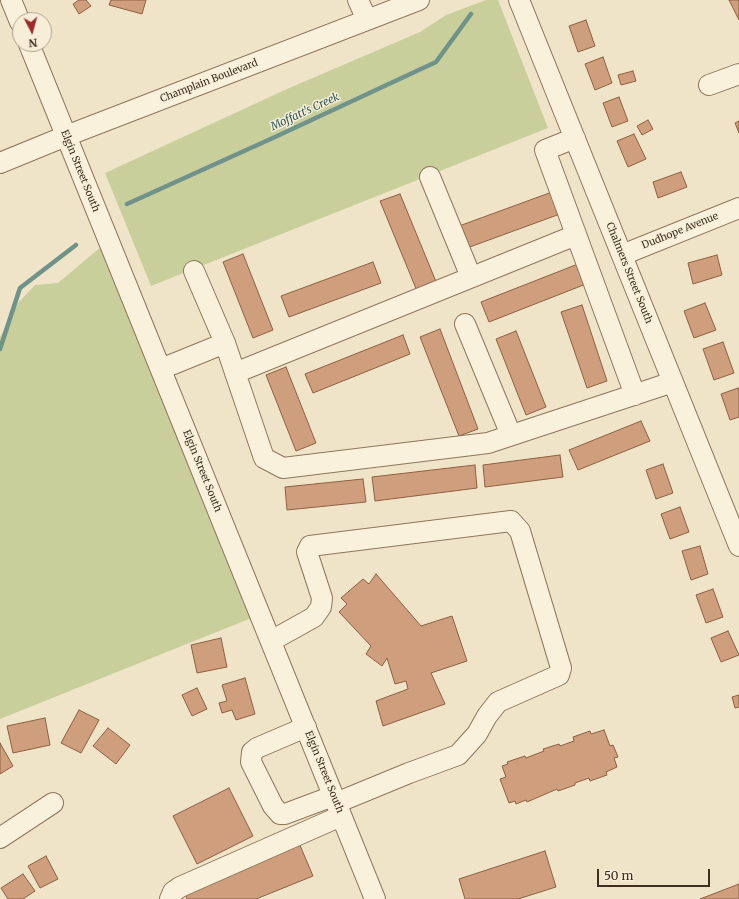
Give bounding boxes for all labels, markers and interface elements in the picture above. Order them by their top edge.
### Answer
north arrow [12,12,52,52]
text: N [28,36,38,50]
street label: Champlain Boulevard [158,57,260,105]
water label: Moffatt's Creek [269,90,341,134]
street label: Elgin Street South [58,128,102,214]
street label: Dudhope Avenue [640,210,720,252]
street label: Chalmers Street South [603,221,655,325]
street label: Elgin Street South [180,428,224,514]
street label: Elgin Street South [302,729,346,815]
scale bar [599,861,712,887]
text: 50 m [604,868,633,883]

